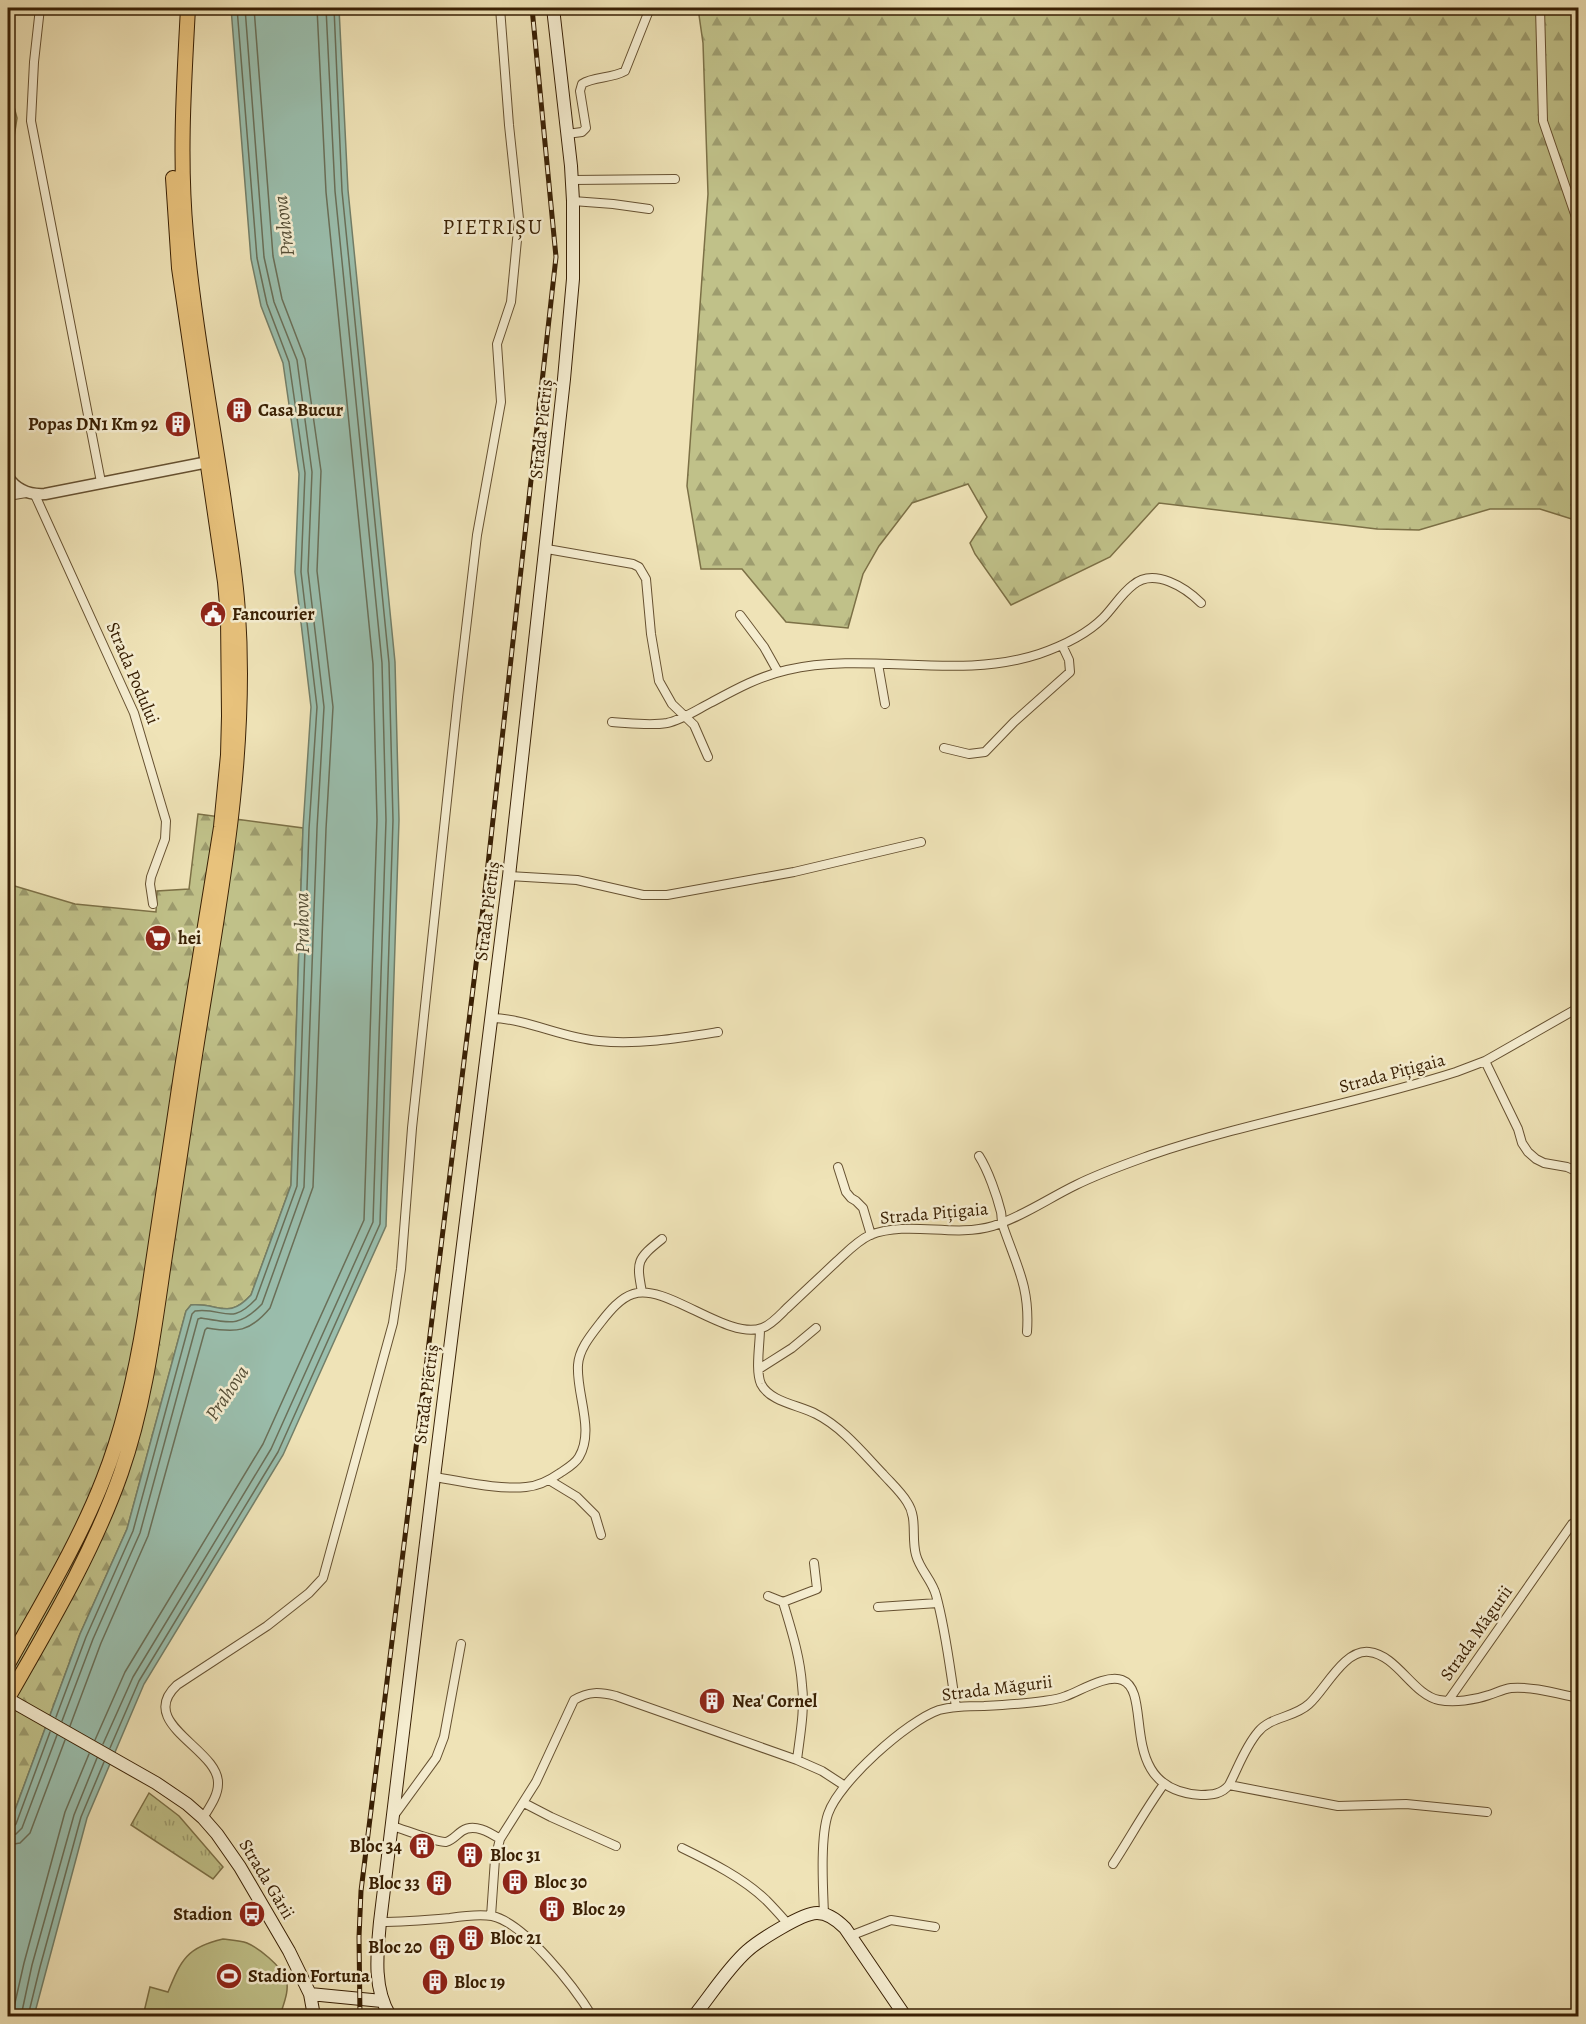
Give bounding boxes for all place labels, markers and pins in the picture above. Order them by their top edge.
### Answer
building icon: Casa Bucur [224,395,254,425]
place label: Casa Bucur [258,398,344,422]
building icon: Popas DN1 Km 92 [163,409,193,439]
place label: Popas DN1 Km 92 [28,412,158,436]
public building icon: Fancourier [198,599,228,629]
place label: Fancourier [232,602,315,626]
supermarket icon: hei [143,923,173,953]
place label: hei [178,926,201,950]
building icon: Nea' Cornel [697,1686,727,1716]
place label: Nea' Cornel [732,1689,818,1713]
building icon: Bloc 34 [407,1831,437,1861]
place label: Bloc 34 [350,1834,403,1858]
building icon: Bloc 31 [455,1840,485,1870]
place label: Bloc 31 [490,1843,541,1867]
building icon: Bloc 30 [500,1867,530,1897]
building icon: Bloc 33 [424,1868,454,1898]
place label: Bloc 30 [534,1870,587,1894]
place label: Bloc 33 [368,1871,420,1895]
building icon: Bloc 29 [537,1894,567,1924]
place label: Bloc 29 [572,1897,625,1921]
bus stop icon: Stadion [237,1899,267,1929]
place label: Stadion [173,1902,232,1926]
building icon: Bloc 21 [456,1923,486,1953]
place label: Bloc 21 [490,1926,542,1950]
building icon: Bloc 20 [427,1932,457,1962]
place label: Bloc 20 [368,1935,422,1959]
sports icon: Stadion Fortuna [214,1961,244,1991]
place label: Stadion Fortuna [248,1964,370,1988]
building icon: Bloc 19 [420,1967,450,1997]
place label: Bloc 19 [454,1970,505,1994]

